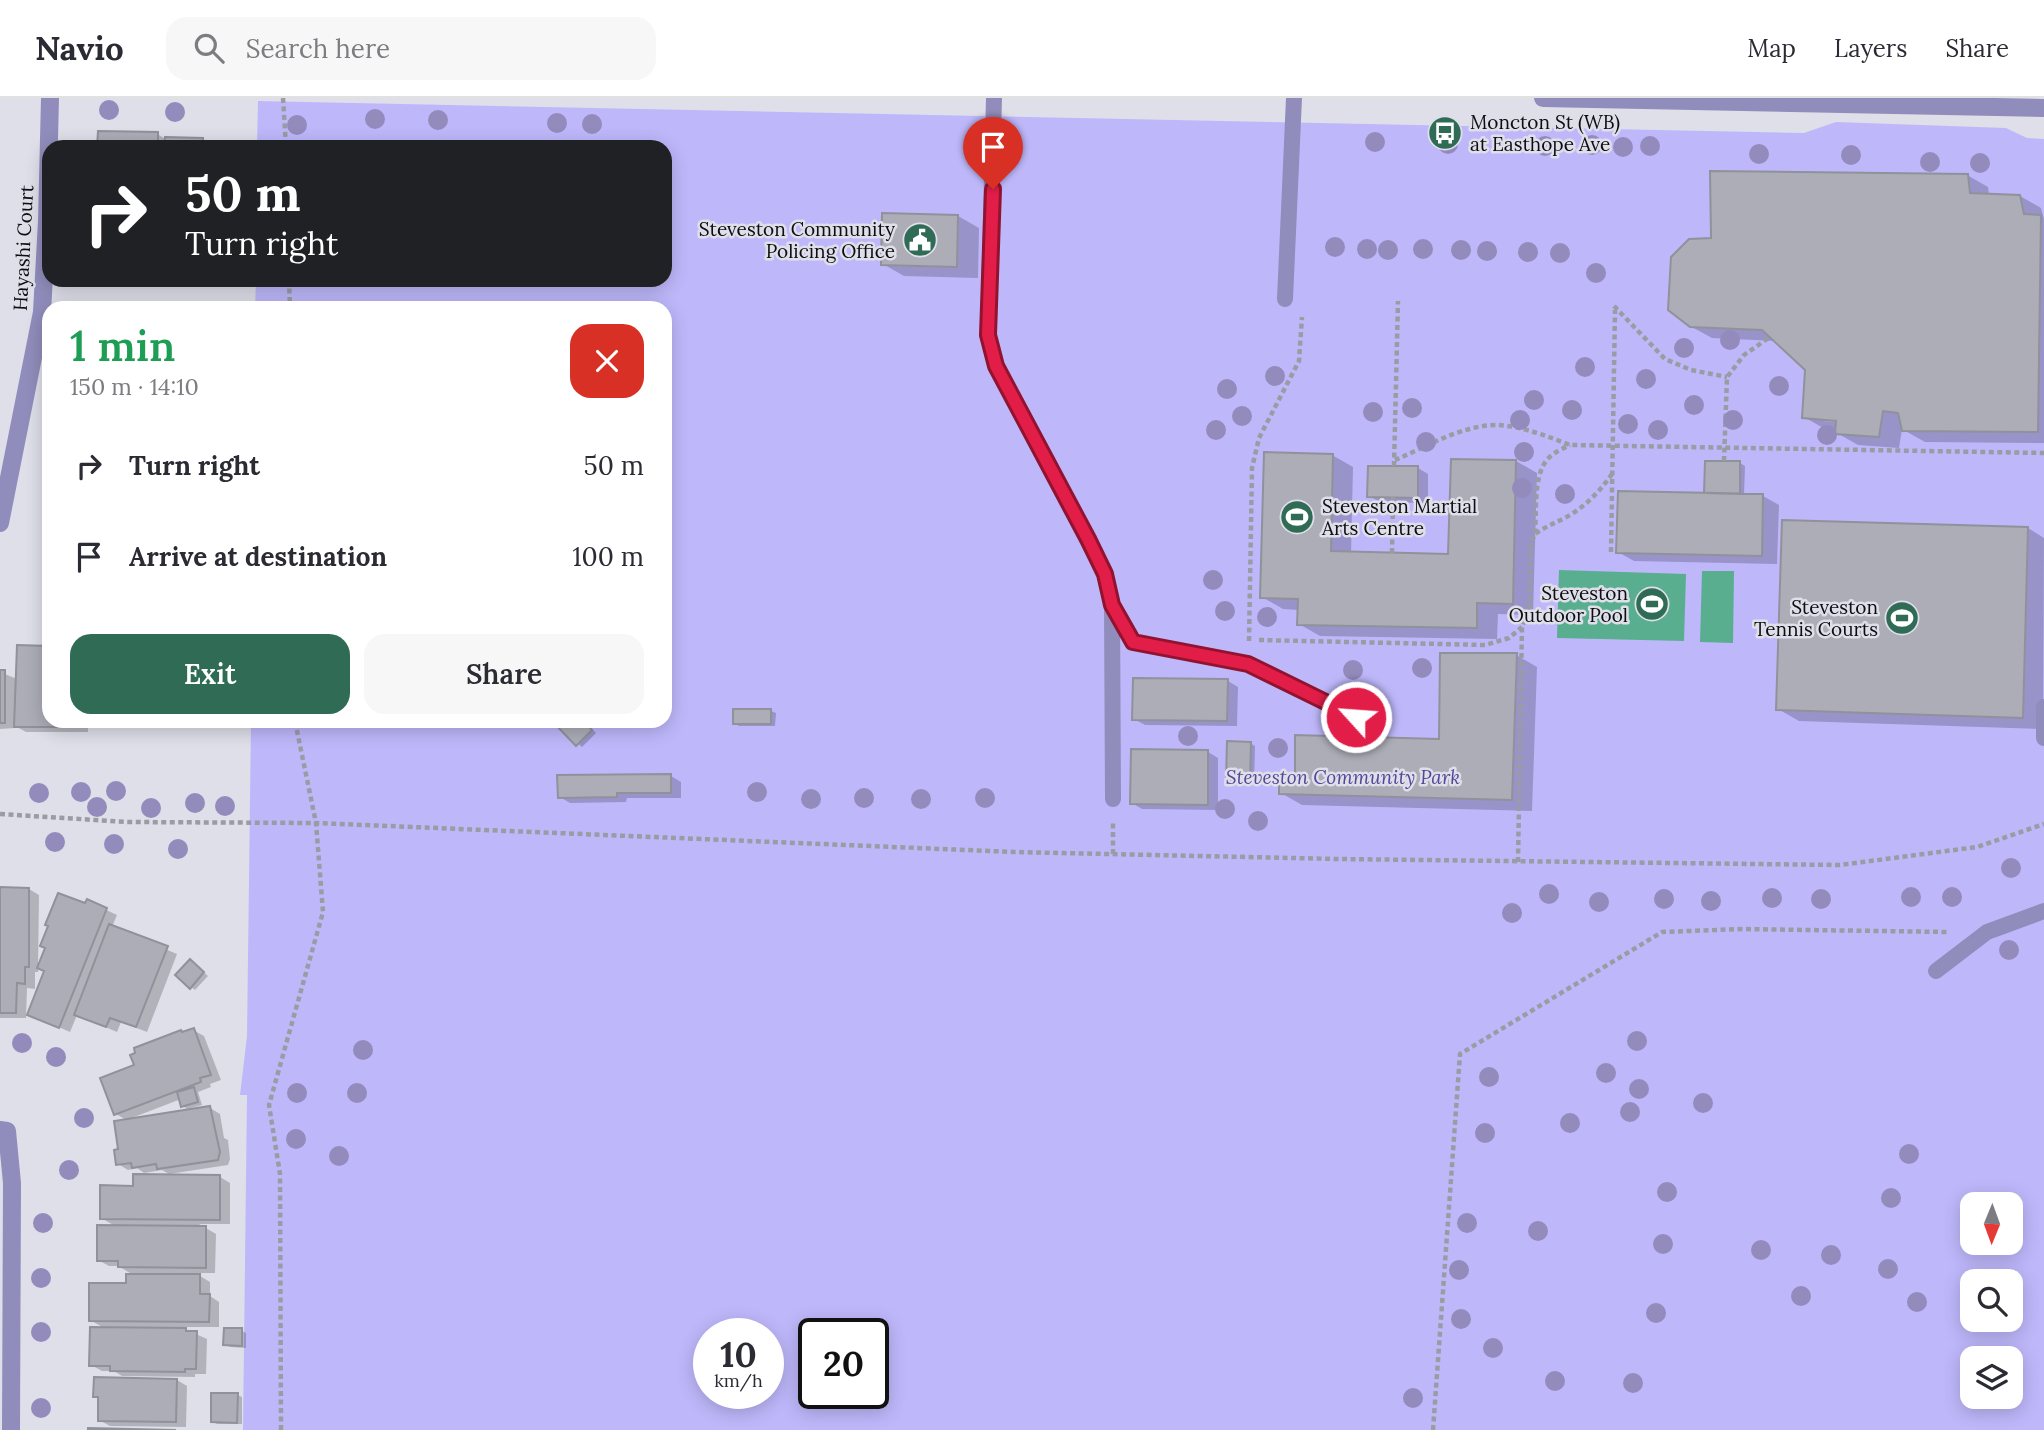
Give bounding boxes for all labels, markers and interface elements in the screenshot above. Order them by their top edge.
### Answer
search box [166,17,656,80]
text: Navio [35,27,124,69]
icon: search [190,29,228,67]
text: Search here [246,32,390,65]
text: Map [1747,33,1796,64]
text: Layers [1834,33,1907,64]
text: Share [1945,33,2009,64]
place label: Moncton St (WB) at Easthope Ave [1470,110,1620,156]
bus stop icon: Moncton St (WB) at Easthope Ave [1426,114,1464,152]
pin [963,117,1023,189]
icon: arrive [974,128,1012,166]
text: 50 m [185,162,301,224]
icon: right [70,168,161,259]
street label: Hayashi Court [8,184,38,312]
place label: Steveston Community Policing Office [699,217,895,263]
public building icon: Steveston Community Policing Office [901,221,939,259]
text: Turn right [185,223,338,264]
text: 1 min [70,319,175,373]
button: close [570,324,644,398]
text: 150 m · 14:10 [70,372,199,401]
icon: right [70,447,108,485]
text: Turn right [129,449,260,482]
text: 50 m [584,449,644,482]
place label: Steveston Martial Arts Centre [1321,494,1477,540]
sports icon: Steveston Martial Arts Centre [1278,498,1316,536]
icon: arrive [70,538,108,576]
text: Arrive at destination [129,540,387,573]
text: 100 m [572,540,644,573]
place label: Steveston Outdoor Pool [1509,581,1628,627]
sports icon: Steveston Outdoor Pool [1633,585,1671,623]
place label: Steveston Tennis Courts [1754,595,1878,641]
sports icon: Steveston Tennis Courts [1883,599,1921,637]
button: Exit [70,634,350,714]
button: Share [364,634,644,714]
position arrow [1319,680,1393,754]
park label: Steveston Community Park [1226,765,1460,789]
north arrow [1960,1192,2023,1255]
map controls [1960,1192,2023,1409]
button: search [1960,1269,2023,1332]
speed limit sign: 20 [798,1318,889,1409]
text: 10 [720,1332,757,1377]
button: layers [1960,1346,2023,1409]
text: km/h [714,1369,763,1392]

